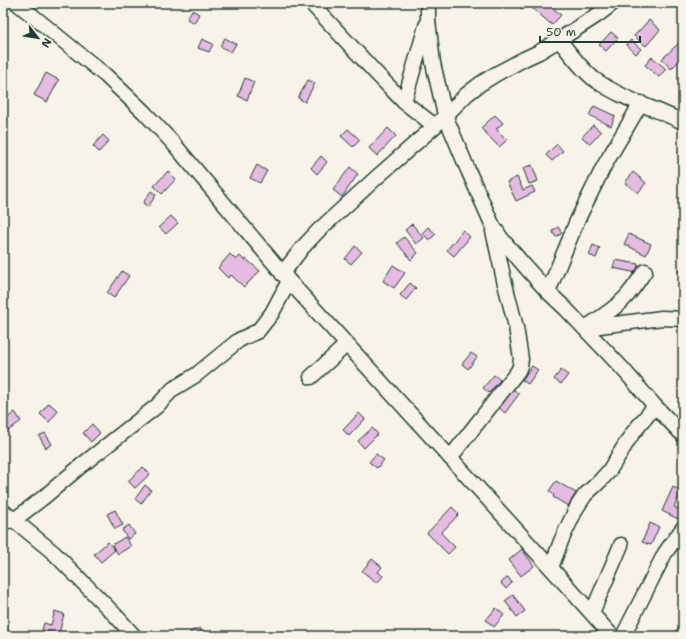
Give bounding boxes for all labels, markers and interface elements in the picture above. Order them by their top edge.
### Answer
north arrow [18,18,58,58]
scale bar [540,18,640,44]
text: 50 m [546,24,576,40]
text: N [37,35,55,51]

